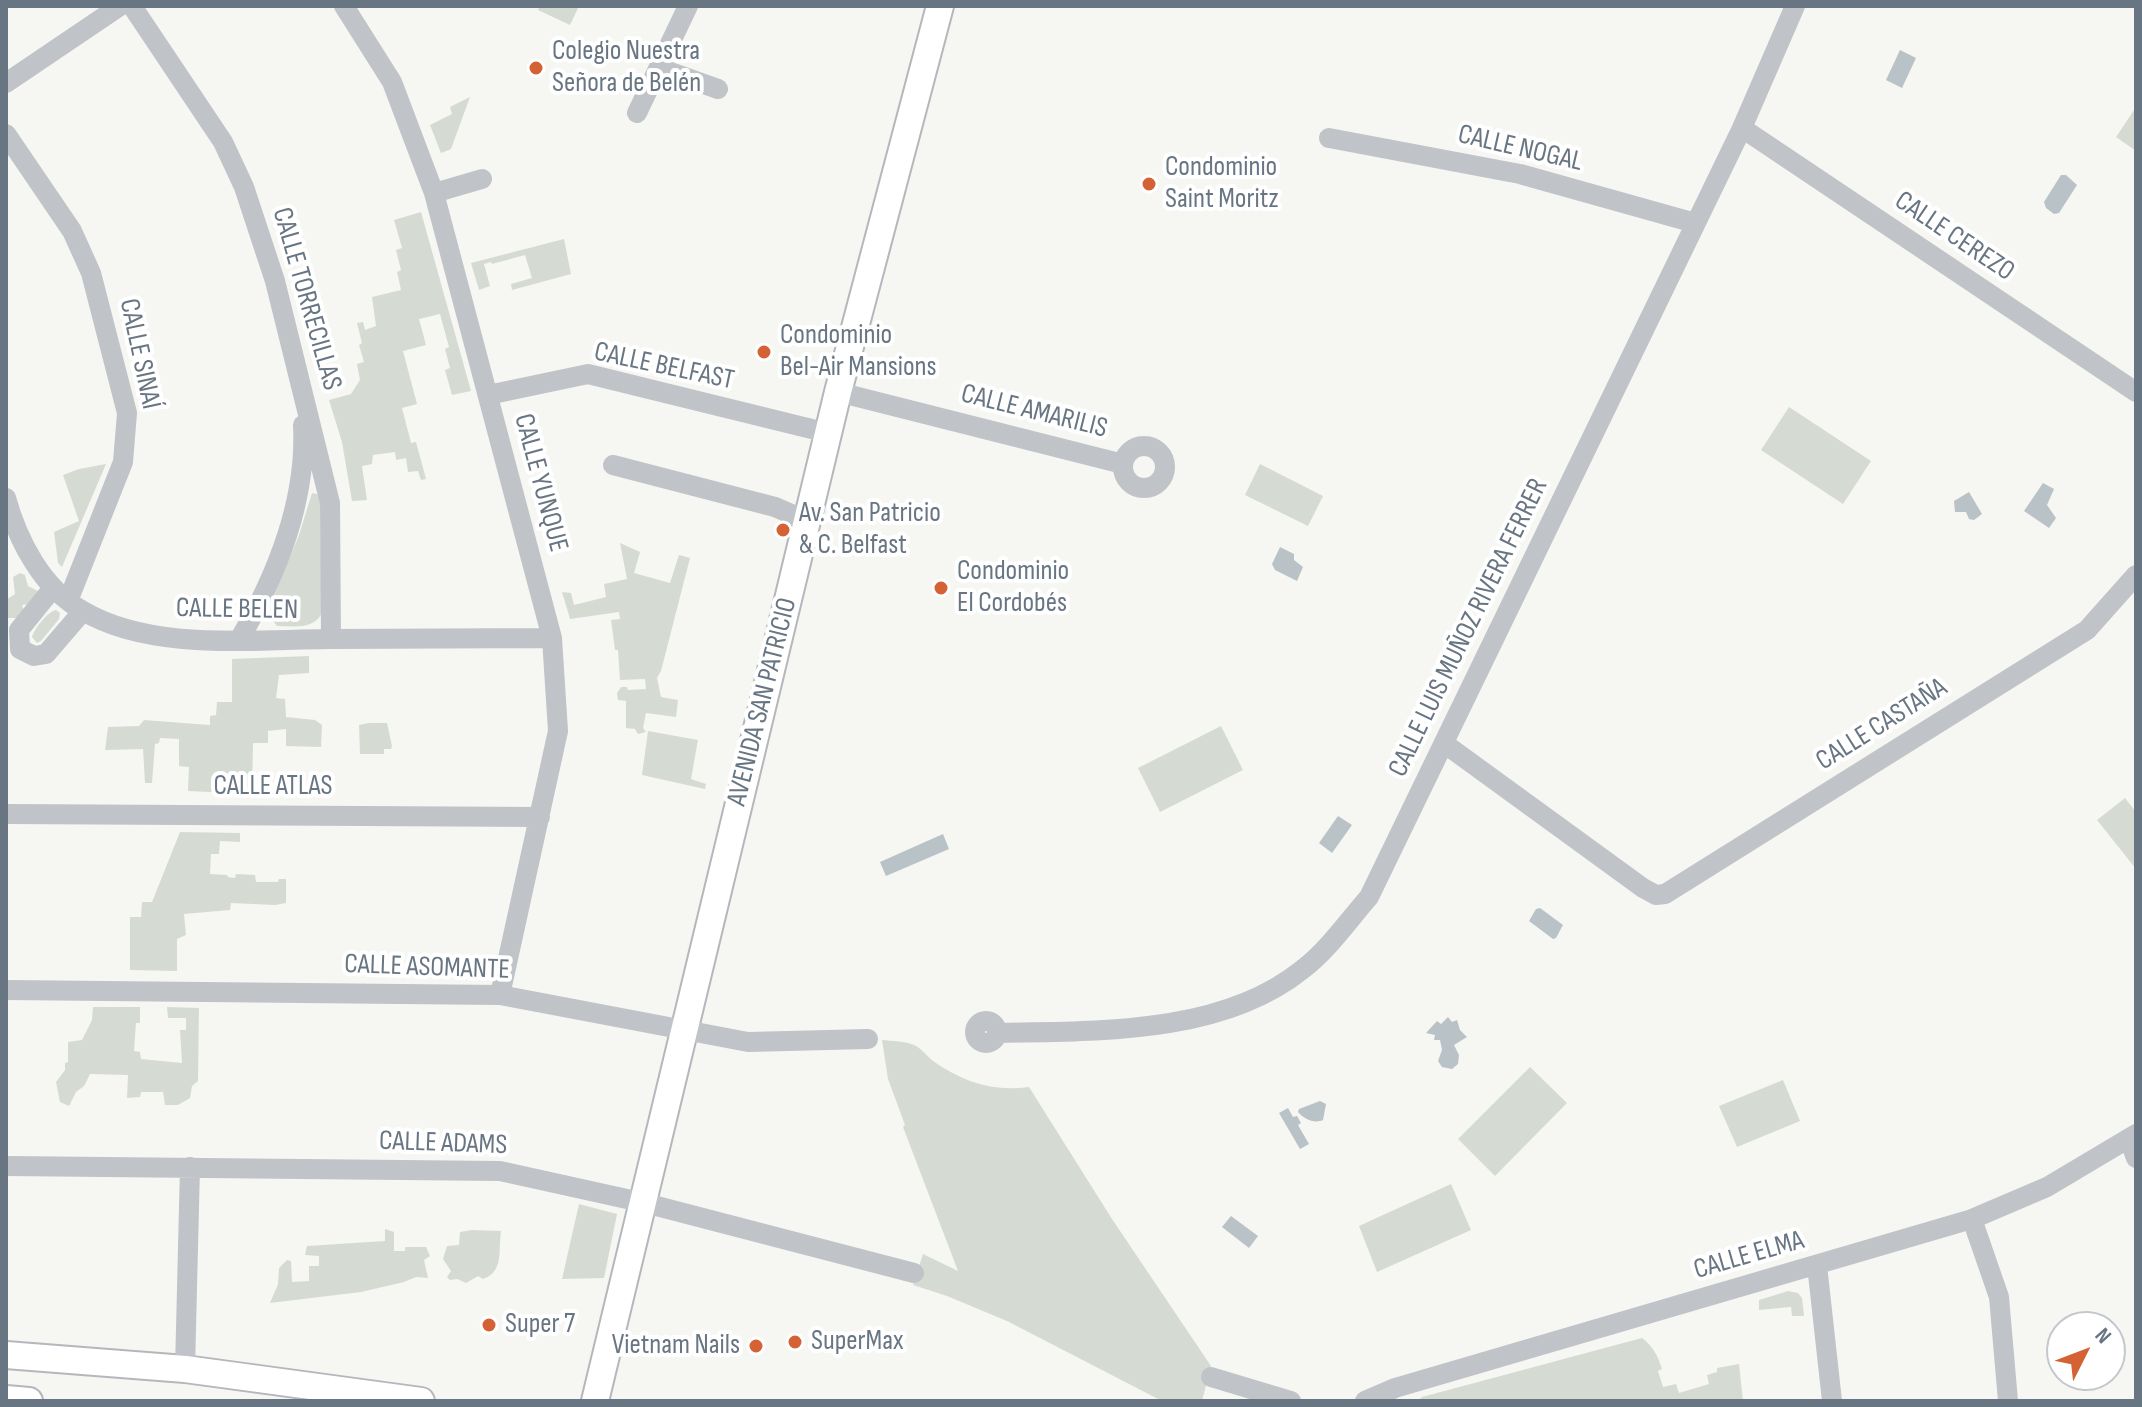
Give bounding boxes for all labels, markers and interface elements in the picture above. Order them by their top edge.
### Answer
place label: Colegio Nuestra Señora de Belén [552,35,701,101]
marker: Colegio Nuestra Señora de Belén [527,59,545,77]
street label: CALLE NOGAL [1454,118,1586,180]
place label: Condominio Saint Moritz [1165,151,1278,217]
marker: Condominio Saint Moritz [1140,175,1158,193]
street label: CALLE CEREZO [1888,185,2020,289]
street label: CALLE TORRECILLAS [264,204,348,394]
street label: CALLE SINAÍ [111,296,167,412]
place label: Condominio Bel-Air Mansions [780,319,937,385]
street label: CALLE BELFAST [591,336,737,398]
marker: Condominio Bel-Air Mansions [755,343,773,361]
street label: CALLE AMARILIS [957,378,1111,446]
street label: CALLE YUNQUE [505,410,575,556]
street label: CALLE LUIS MUÑOZ RIVERA FERRER [1382,474,1556,782]
place label: Av. San Patricio & C. Belfast [799,497,941,563]
marker: Av. San Patricio & C. Belfast [774,521,792,539]
place label: Condominio El Cordobés [957,555,1069,621]
marker: Condominio El Cordobés [932,579,950,597]
street label: CALLE BELEN [175,592,299,628]
street label: AVENIDA SAN PATRICIO [721,595,805,809]
street label: CALLE CASTAÑA [1810,671,1954,779]
street label: CALLE ATLAS [213,770,333,804]
street label: CALLE ASOMANTE [344,948,510,988]
street label: CALLE ADAMS [378,1125,508,1163]
street label: CALLE ELMA [1690,1224,1808,1288]
place label: Super 7 [505,1308,575,1342]
north arrow [2046,1311,2126,1391]
marker: Super 7 [480,1316,498,1334]
text: N [2089,1323,2117,1349]
place label: SuperMax [811,1325,903,1359]
place label: Vietnam Nails [612,1329,740,1363]
marker: SuperMax [786,1333,804,1351]
marker: Vietnam Nails [747,1337,765,1355]

